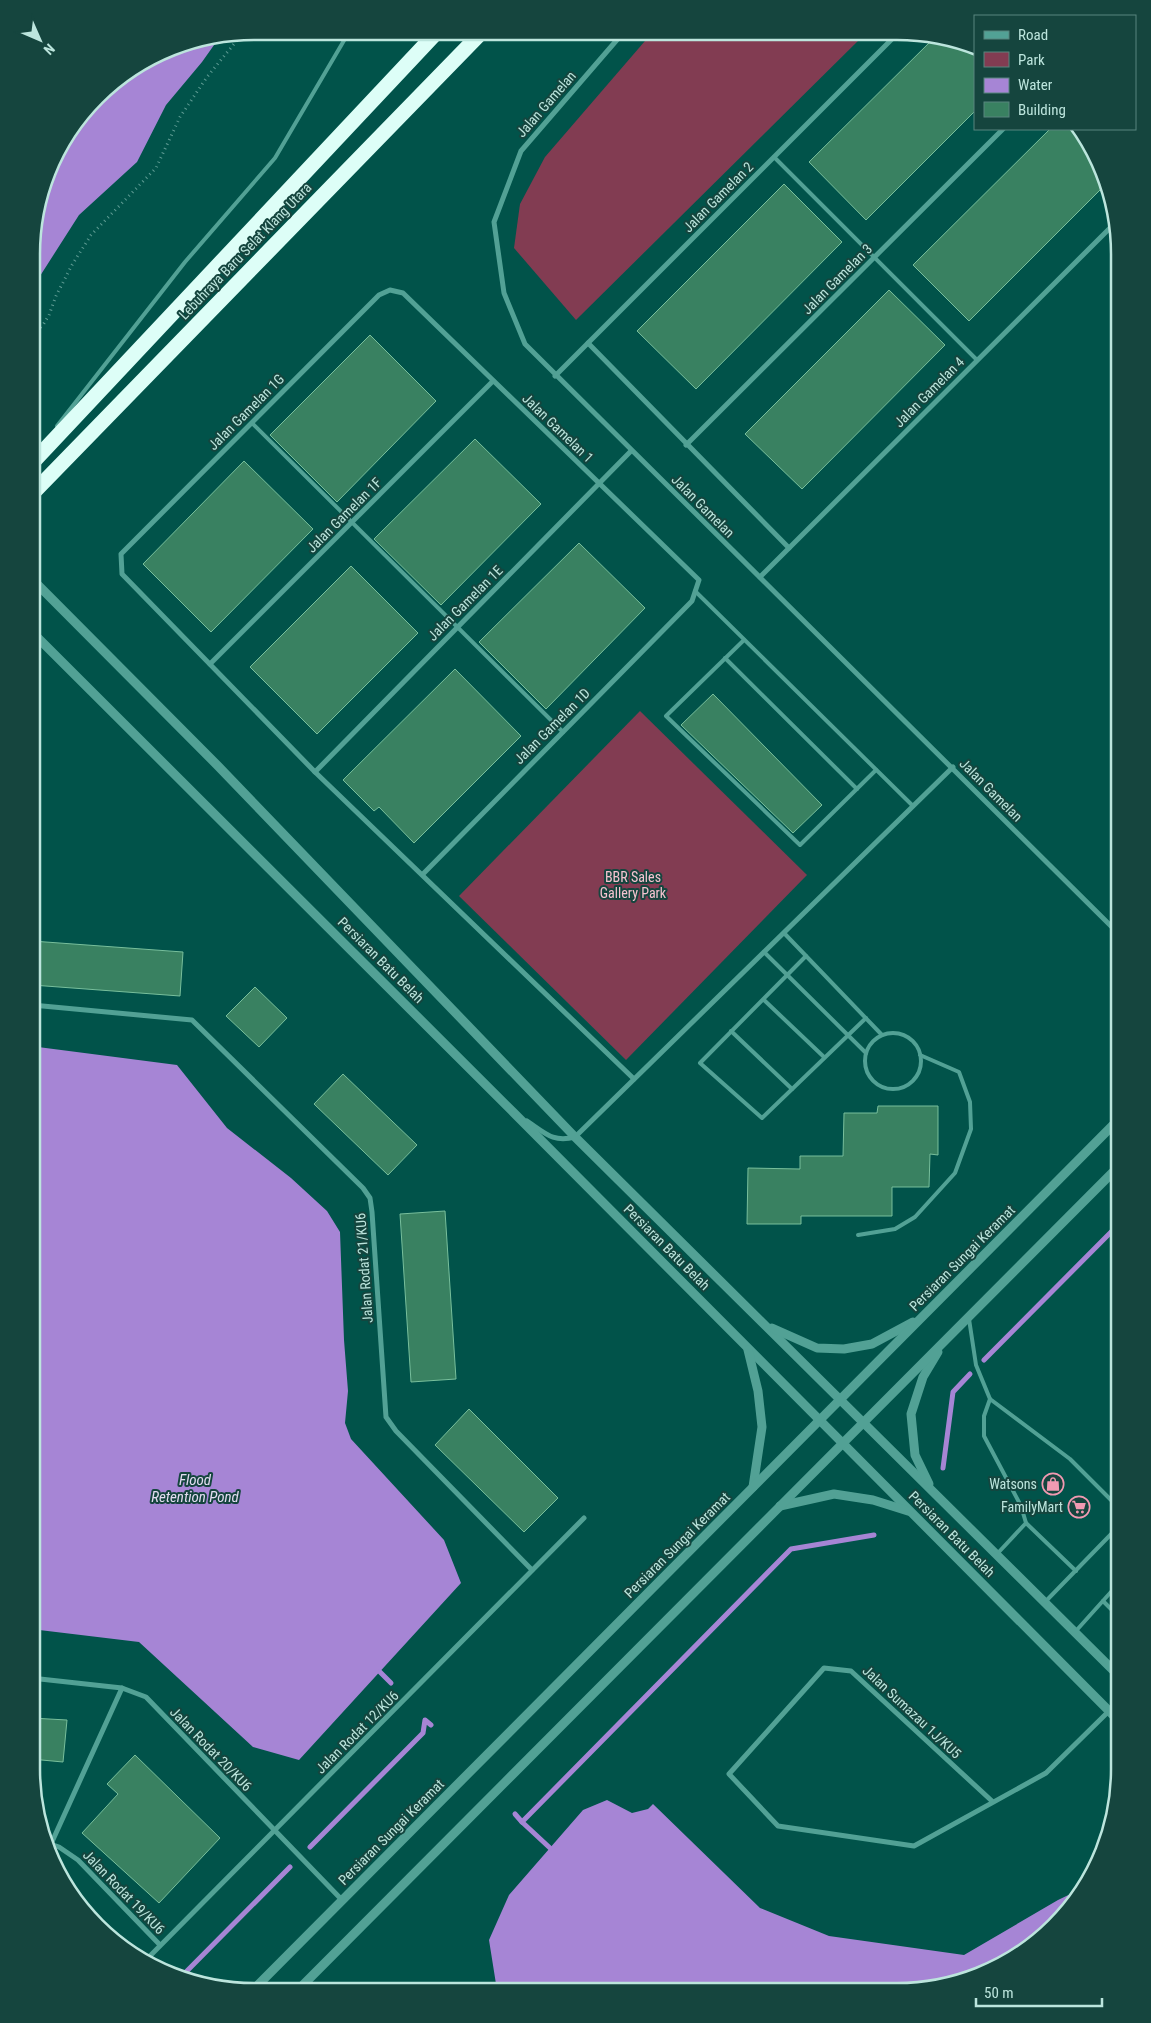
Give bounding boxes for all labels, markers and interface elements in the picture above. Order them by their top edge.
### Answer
north arrow [15,15,65,65]
legend [974,15,1136,130]
text: Road [1018,26,1048,44]
text: N [41,41,58,58]
text: Park [1018,51,1045,69]
street label: Jalan Gamelan [513,68,579,140]
text: Water [1018,76,1053,94]
text: Building [1018,101,1066,119]
street label: Jalan Gamelan 2 [680,159,756,235]
street label: Lebuhraya Baru Selat Klang Utara [176,179,314,323]
street label: Jalan Gamelan 3 [799,241,875,317]
street label: Jalan Gamelan 4 [891,354,967,430]
street label: Jalan Gamelan 1G [205,371,287,453]
street label: Jalan Gamelan 1 [519,390,597,466]
street label: Jalan Gamelan [668,471,738,541]
street label: Jalan Gamelan 1F [303,474,385,556]
street label: Jalan Gamelan 1E [424,562,506,644]
street label: Jalan Gamelan 1D [511,685,593,767]
street label: Jalan Gamelan [956,755,1026,825]
park label: BBR Sales Gallery Park [600,869,667,901]
street label: Persiaran Batu Belah [335,914,427,1006]
street label: Persiaran Batu Belah [621,1201,713,1293]
street label: Persiaran Sungai Keramat [906,1202,1018,1314]
street label: Jalan Rodat 21/KU6 [352,1212,376,1324]
water label: Flood Retention Pond [151,1471,240,1506]
shop icon: Watsons [1041,1472,1065,1496]
place label: Watsons [989,1476,1037,1492]
street label: Persiaran Batu Belah [906,1488,998,1580]
street label: Persiaran Sungai Keramat [621,1489,733,1601]
supermarket icon: FamilyMart [1067,1495,1091,1519]
place label: FamilyMart [1001,1499,1063,1515]
street label: Jalan Sumazau 1J/KU5 [859,1662,965,1762]
street label: Jalan Rodat 12/KU6 [312,1687,402,1777]
street label: Jalan Rodat 20/KU6 [167,1704,255,1794]
street label: Persiaran Sungai Keramat [335,1776,447,1888]
street label: Jalan Rodat 19/KU6 [80,1847,168,1937]
scale bar [976,1976,1102,2008]
text: 50 m [984,1984,1014,2002]

